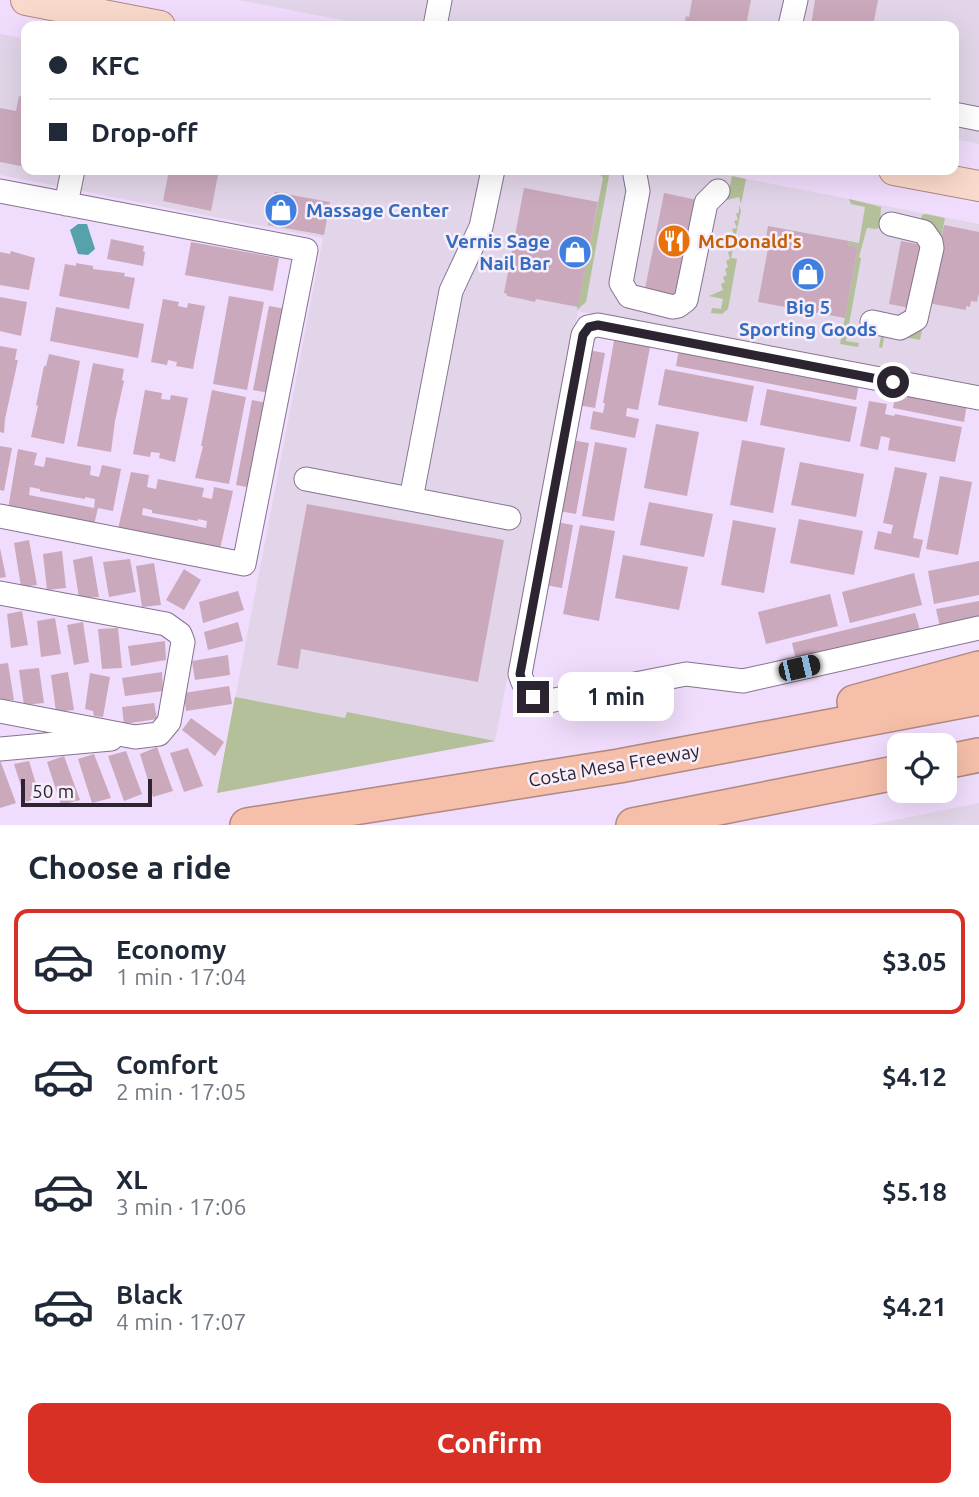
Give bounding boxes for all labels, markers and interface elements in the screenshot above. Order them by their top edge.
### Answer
text: KFC [91,51,139,80]
text: Drop-off [91,118,198,147]
shop icon: Massage Center [262,191,300,229]
place label: Massage Center [306,199,449,221]
restaurant icon: McDonald's [655,222,693,260]
place label: Vernis Sage Nail Bar [446,230,550,274]
place label: McDonald's [698,230,802,252]
shop icon: Vernis Sage Nail Bar [556,233,594,271]
shop icon: Big 5 Sporting Goods [789,255,827,293]
place label: Big 5 Sporting Goods [739,296,877,340]
route start [877,366,909,398]
car [777,653,822,683]
callout: 1 min [558,672,673,722]
route end [517,681,549,713]
text: 1 min [587,684,645,709]
map controls [887,733,957,803]
button: locate [887,733,957,803]
street label: Costa Mesa Freeway [527,739,701,791]
scale bar [21,776,152,808]
text: 50 m [32,780,74,802]
text: Choose a ride [28,849,231,885]
icon: car [32,930,95,993]
text: Economy [116,935,226,964]
text: $3.05 [882,947,947,976]
text: 1 min · 17:04 [116,964,247,989]
icon: car [32,1045,95,1108]
text: Comfort [116,1050,219,1079]
text: $4.12 [882,1062,947,1091]
text: 2 min · 17:05 [116,1079,247,1104]
icon: car [32,1160,95,1223]
text: XL [116,1165,147,1194]
text: $5.18 [882,1177,947,1206]
text: 3 min · 17:06 [116,1194,247,1219]
icon: car [32,1275,95,1338]
text: Black [116,1280,183,1309]
text: $4.21 [882,1292,947,1321]
text: 4 min · 17:07 [116,1309,247,1334]
button: Confirm [28,1403,951,1483]

